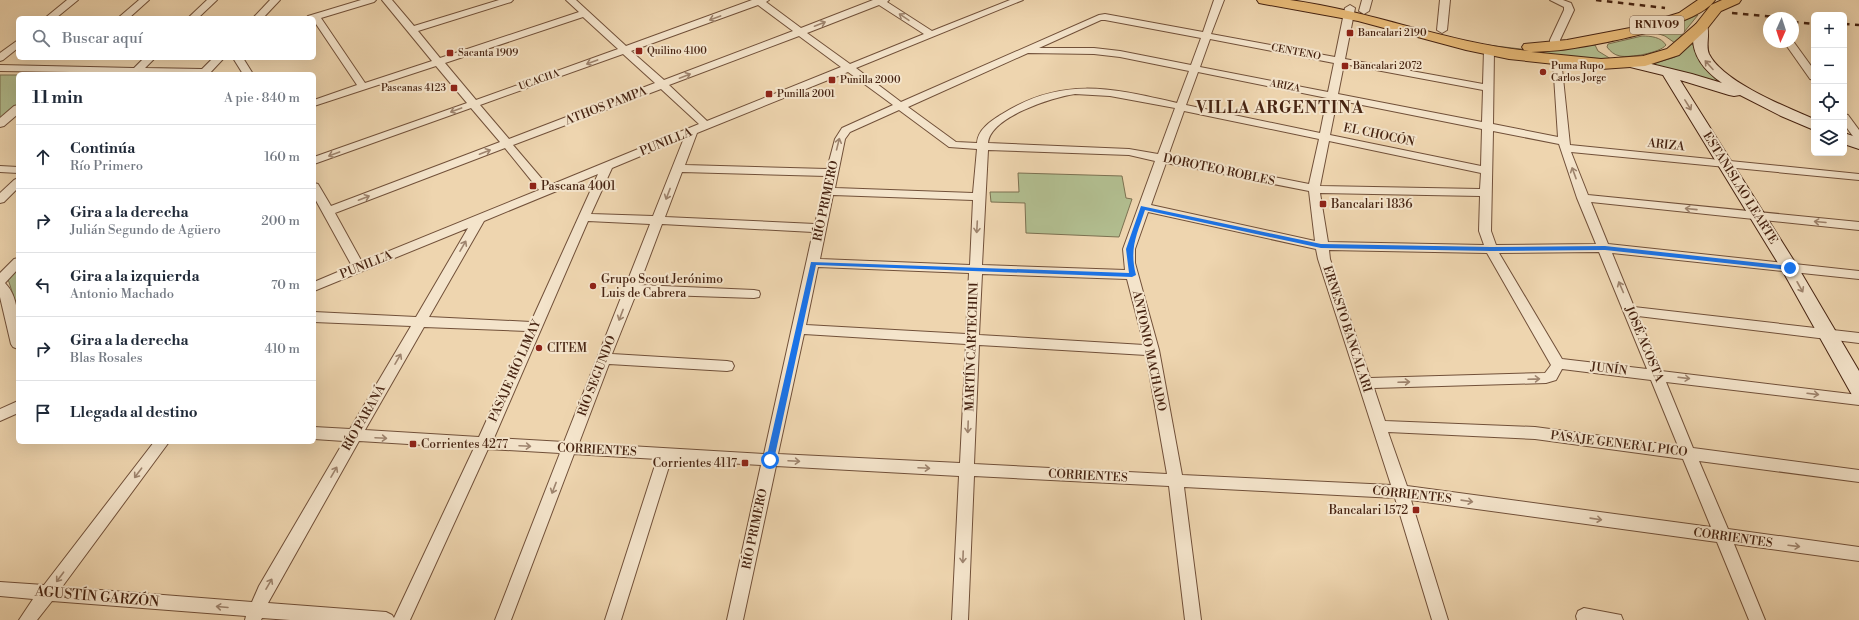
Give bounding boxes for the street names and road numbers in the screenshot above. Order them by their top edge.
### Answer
road number: RN1V09 [1630,16,1684,34]
street label: CENTENO [1270,41,1322,63]
street label: UCACHA [517,67,562,93]
street label: ARIZA [1268,77,1302,95]
street label: ATHOS PAMPA [562,83,650,129]
street label: EL CHOCÓN [1342,118,1416,150]
street label: PUNILLA [638,124,695,159]
street label: ESTANISLAO LEARTE [1699,129,1781,247]
street label: ARIZA [1646,135,1686,154]
street label: DOROTEO ROBLES [1162,151,1276,189]
street label: RÍO PRIMERO [808,159,842,243]
street label: PUNILLA [338,247,395,282]
street label: ERNESTO BANCALARI [1319,264,1375,395]
street label: MARTÍN CARTECHINI [960,282,982,412]
street label: ANTONIO MACHADO [1129,288,1169,413]
street label: JOSÉ ACOSTA [1621,302,1669,385]
street label: PASAJE RÍO LIMAY [484,316,545,424]
street label: RÍO SEGUNDO [573,333,619,418]
street label: JUNÍN [1589,357,1628,379]
street label: RÍO PARANÁ [337,381,389,454]
street label: PASAJE GENERAL PICO [1550,428,1688,460]
street label: CORRIENTES [557,440,637,460]
street label: CORRIENTES [1048,466,1128,486]
street label: CORRIENTES [1372,483,1453,507]
street label: RÍO PRIMERO [737,487,771,571]
street label: CORRIENTES [1693,525,1774,551]
street label: AGUSTÍN GARZÓN [33,581,161,611]

